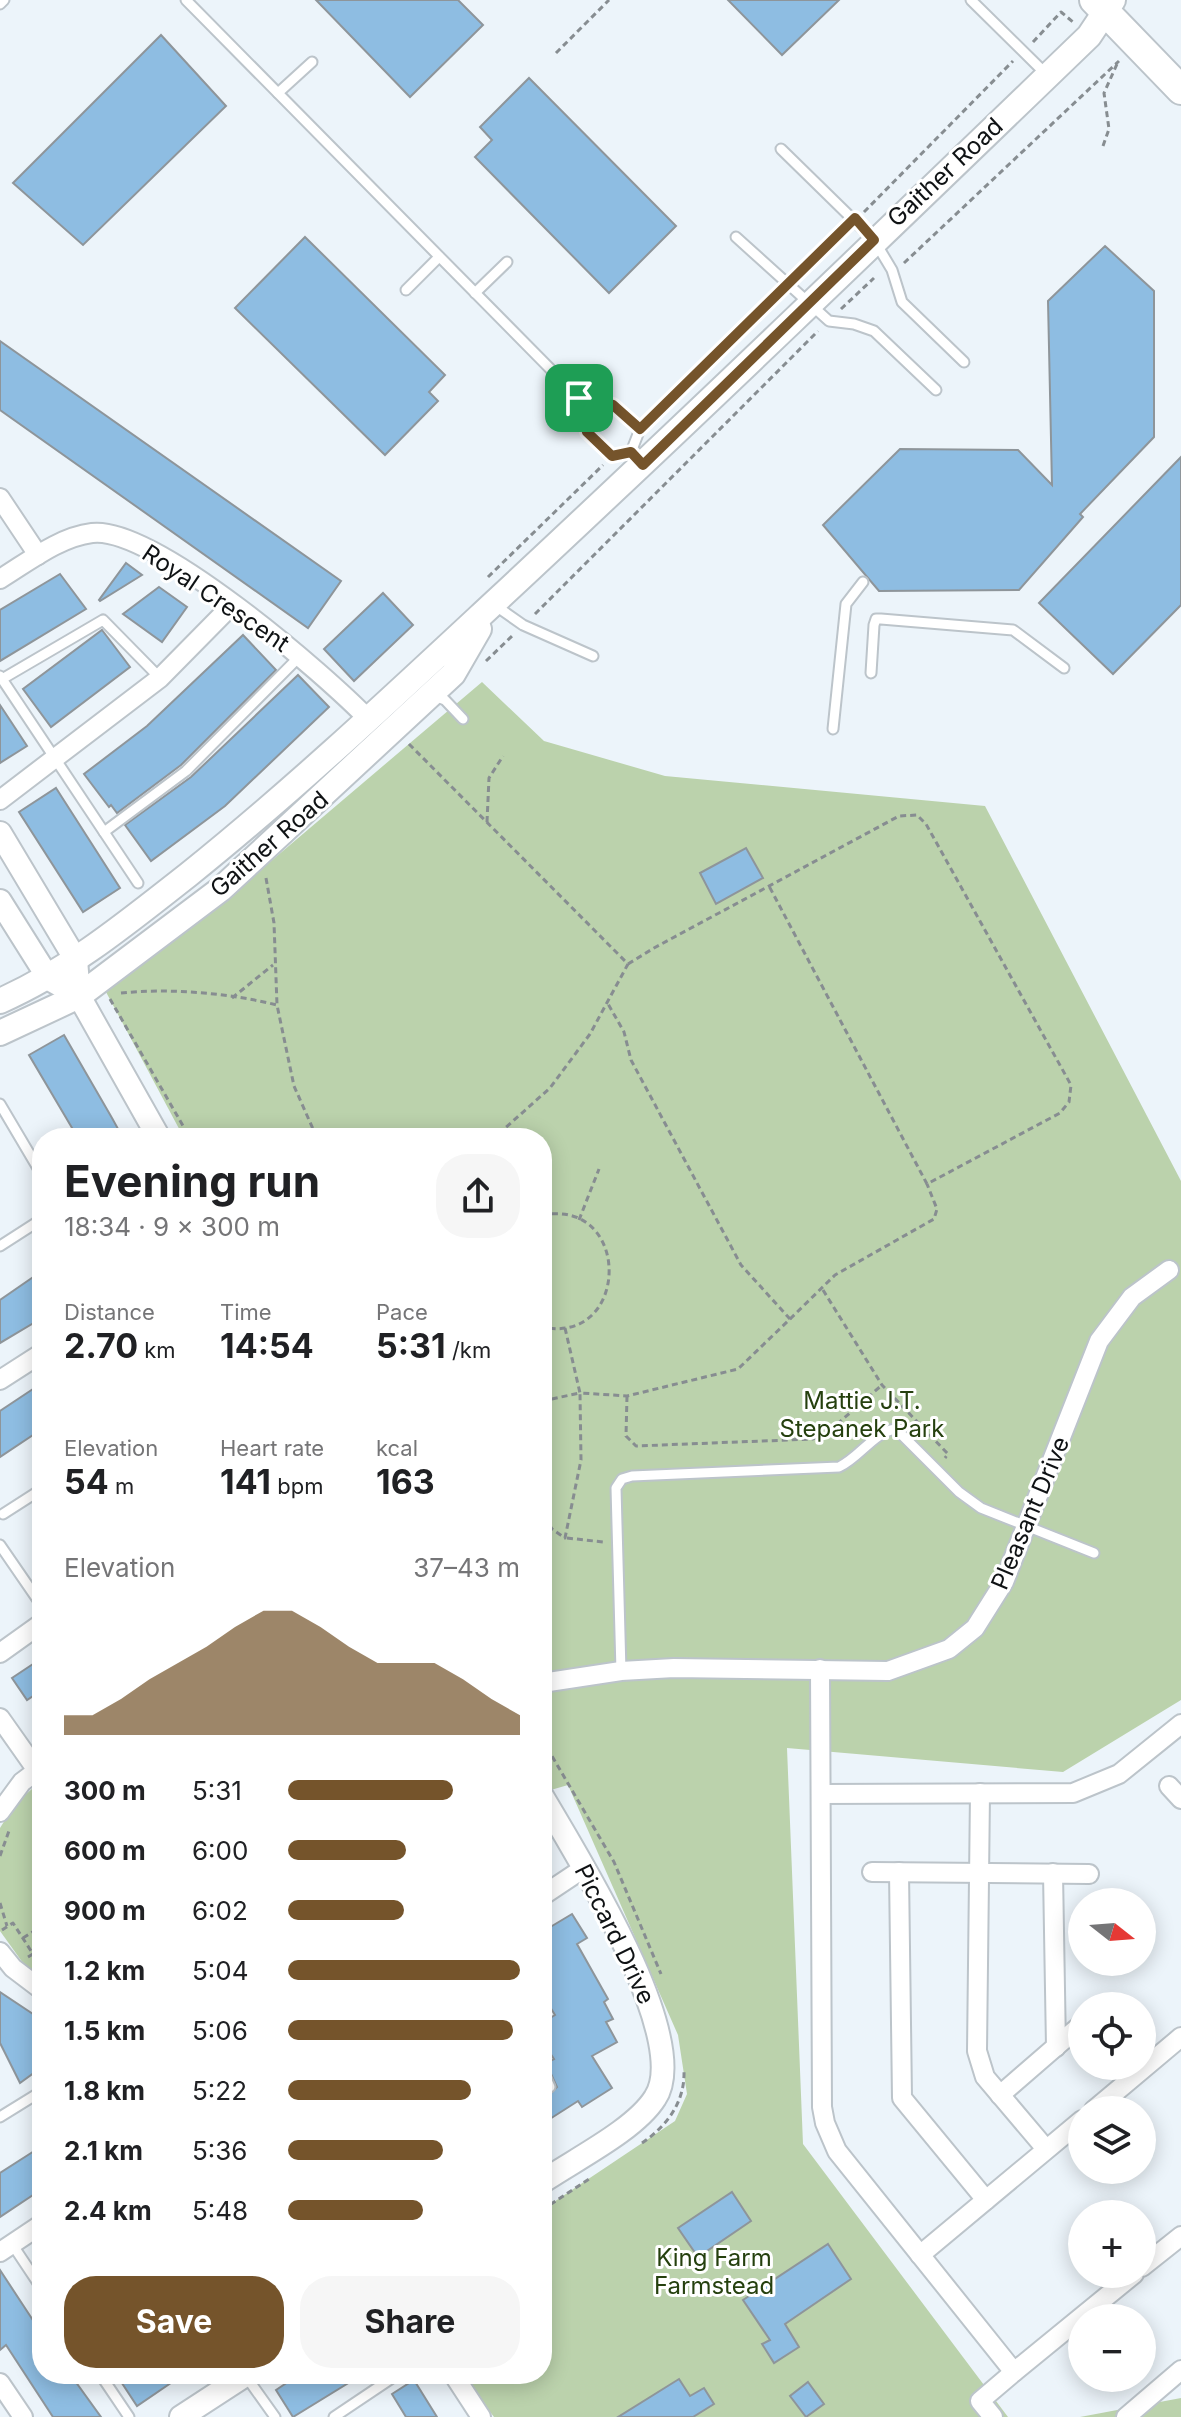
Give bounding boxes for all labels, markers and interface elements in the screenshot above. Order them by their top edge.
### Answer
street label: Gaither Road [881,111,1009,233]
pin [545,364,613,432]
icon: arrive [557,376,601,420]
street label: Royal Crescent [137,538,295,658]
street label: Gaither Road [204,785,334,903]
text: Evening run [64,1154,320,1208]
button: share [436,1154,520,1238]
text: 18:34 · 9 × 300 m [64,1211,280,1242]
text: Distance [64,1299,155,1325]
text: Time [220,1299,272,1325]
text: Pace [376,1299,428,1325]
text: 2.70 [64,1325,138,1366]
text: 14:54 [220,1325,314,1366]
text: 5:31 [376,1325,446,1366]
text: km [138,1337,176,1363]
text: /km [446,1337,491,1363]
park label: Mattie J.T. Stepanek Park [780,1386,944,1443]
street label: Pleasant Drive [985,1432,1075,1594]
text: Elevation [64,1435,158,1461]
text: Heart rate [220,1435,324,1461]
text: kcal [376,1435,418,1461]
text: 54 [64,1461,109,1502]
text: 141 [220,1461,271,1502]
text: 163 [376,1461,435,1502]
text: m [109,1473,134,1499]
text: bpm [271,1473,323,1499]
text: Elevation [64,1552,175,1583]
text: 37–43 m [413,1552,520,1583]
text: 300 m [64,1775,146,1806]
text: 5:31 [192,1775,242,1806]
text: 600 m [64,1835,146,1866]
text: 6:00 [192,1835,248,1866]
street label: Piccard Drive [569,1859,661,2009]
north arrow [1068,1888,1156,1976]
map controls [1068,1888,1156,2392]
text: 900 m [64,1895,146,1926]
text: 6:02 [192,1895,248,1926]
text: 1.2 km [64,1955,145,1986]
text: 5:04 [192,1955,249,1986]
button: locate [1068,1992,1156,2080]
text: 1.5 km [64,2015,145,2046]
text: 5:06 [192,2015,248,2046]
text: 1.8 km [64,2075,145,2106]
text: 5:22 [192,2075,247,2106]
button: layers [1068,2096,1156,2184]
text: 2.1 km [64,2135,143,2166]
text: 5:36 [192,2135,247,2166]
text: 2.4 km [64,2195,152,2226]
text: 5:48 [192,2195,248,2226]
button: + [1068,2200,1156,2288]
park label: King Farm Farmstead [654,2243,774,2300]
button: Save [64,2276,284,2368]
button: Share [300,2276,520,2368]
button: − [1068,2304,1156,2392]

